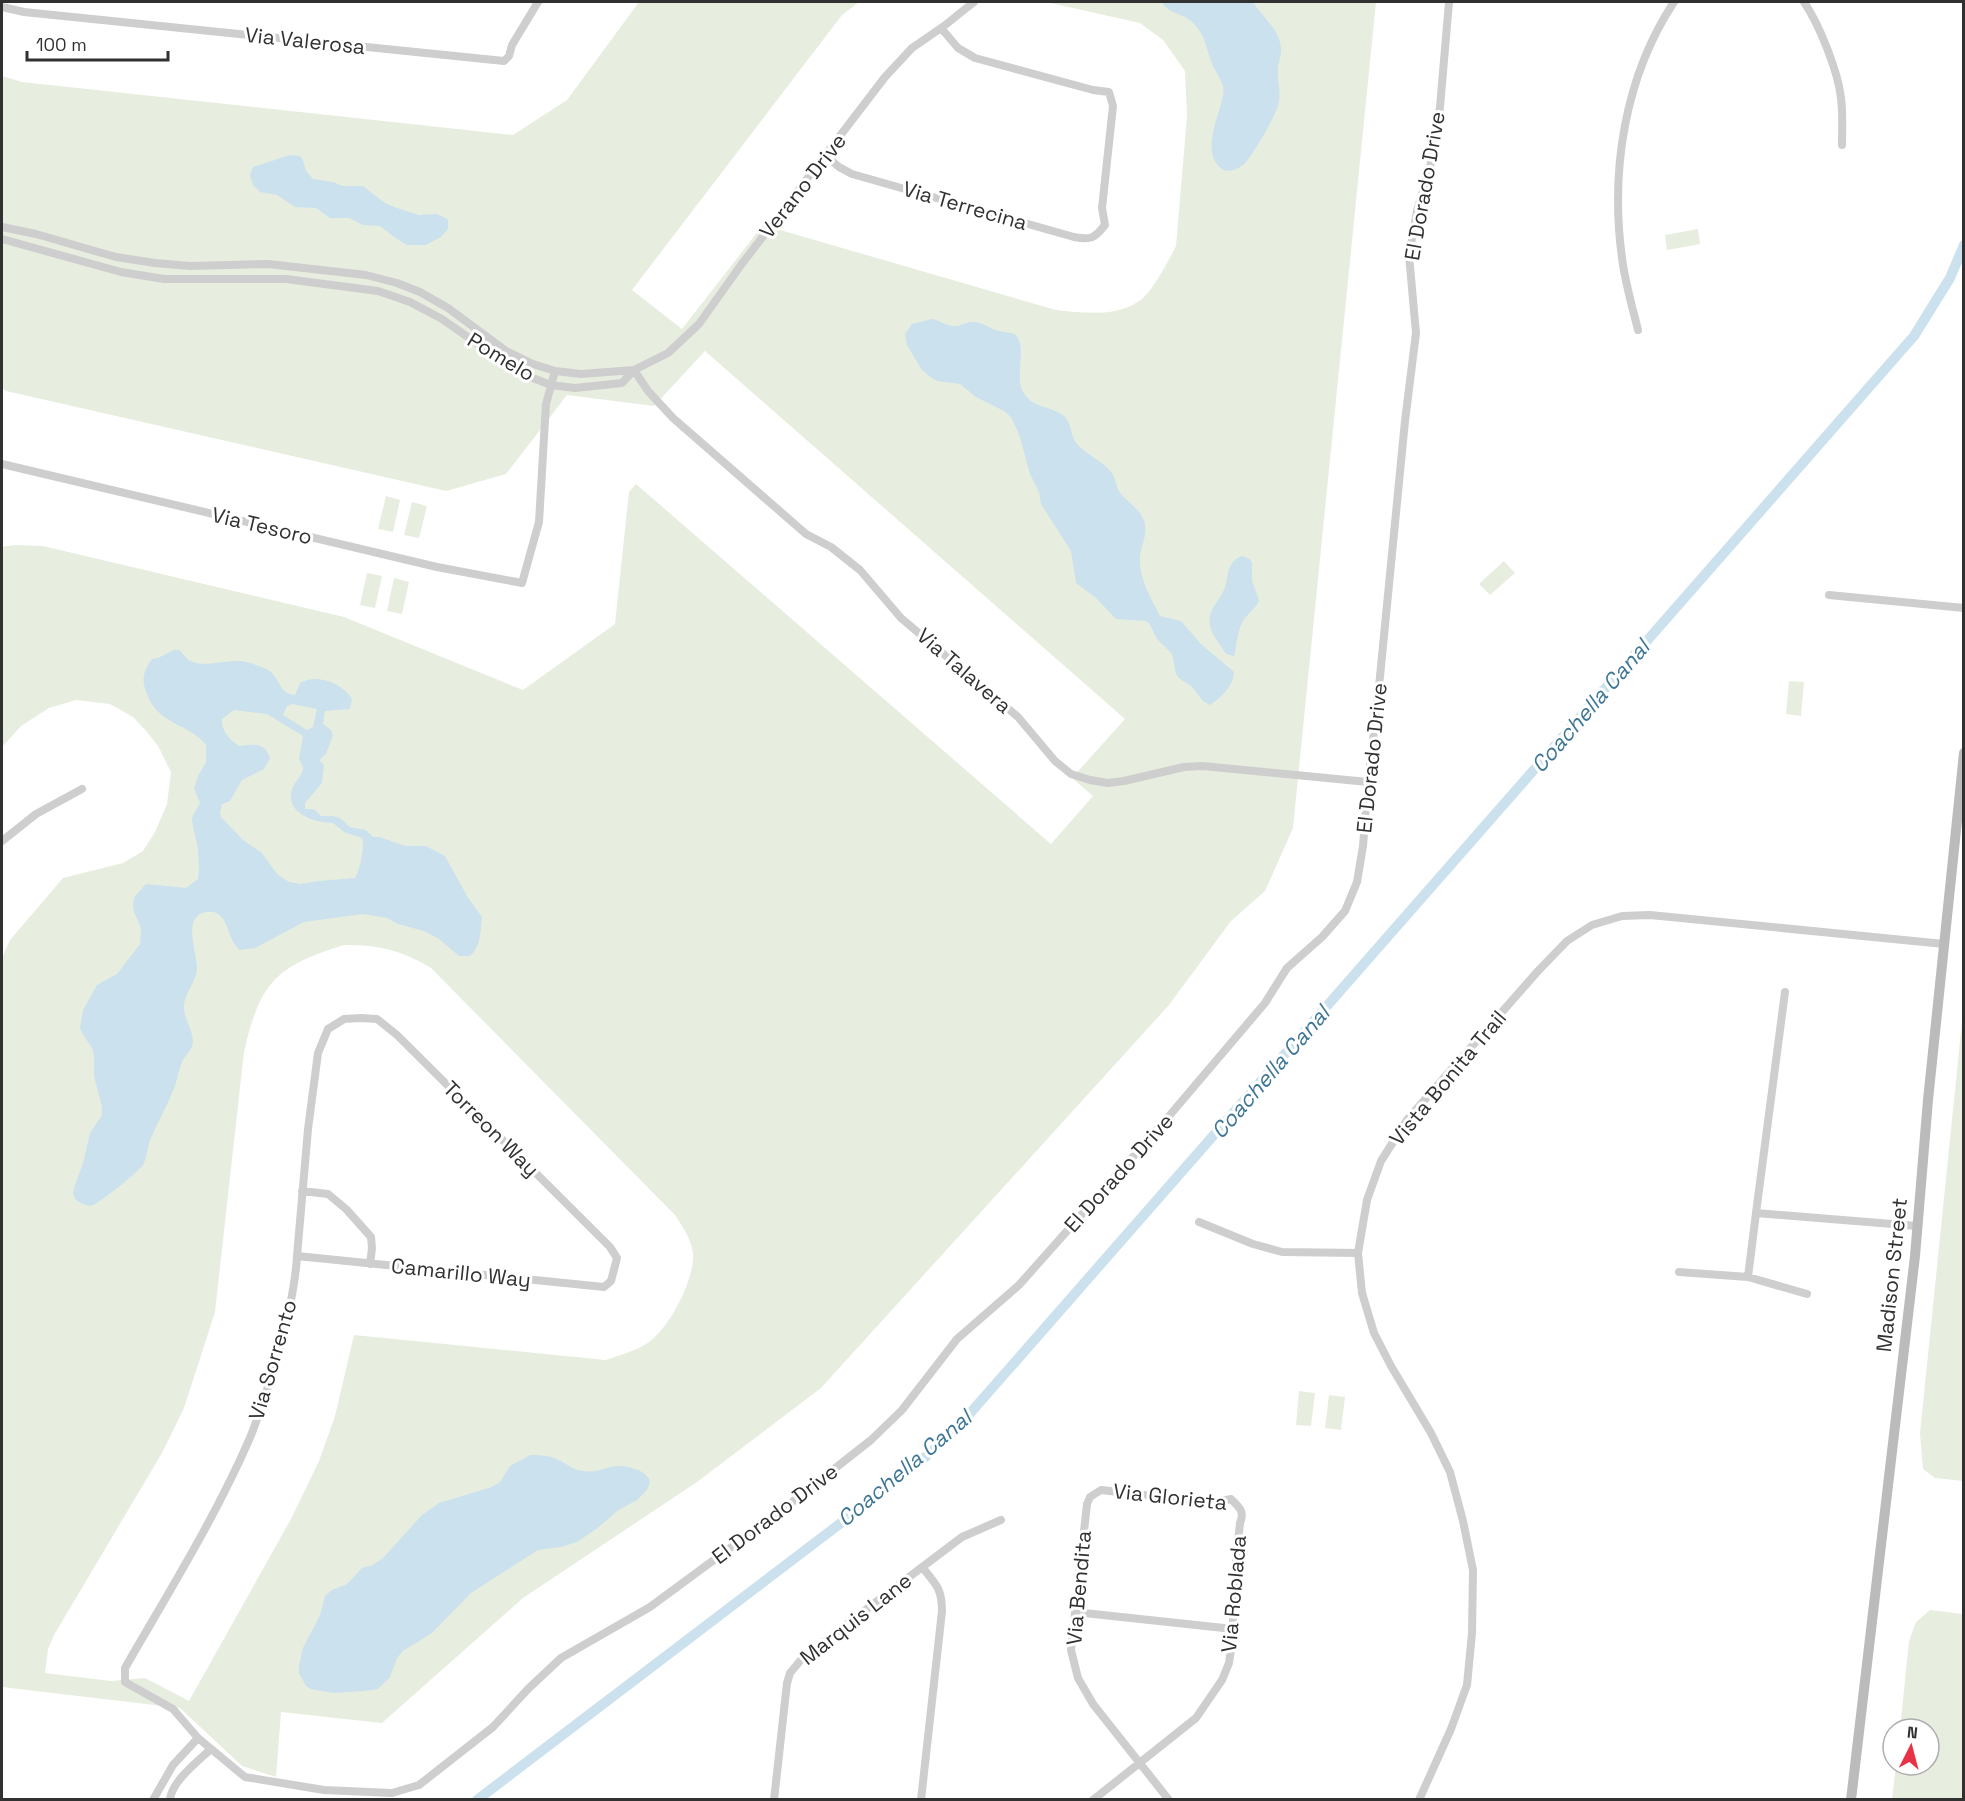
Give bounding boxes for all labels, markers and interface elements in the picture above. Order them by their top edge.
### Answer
street label: Via Valerosa [244,21,367,60]
scale bar [27,24,168,62]
text: 100 m [36,33,87,56]
street label: El Dorado Drive [1398,109,1451,263]
street label: Verano Drive [753,128,852,244]
street label: Via Terrecina [900,175,1031,236]
street label: Pomelo [463,326,540,387]
street label: Via Tesoro [209,501,315,550]
street label: Via Talavera [911,622,1017,719]
water label: Coachella Canal [1525,632,1657,778]
street label: El Dorado Drive [1350,682,1393,834]
water label: Coachella Canal [1205,998,1337,1144]
street label: Vista Bonita Trail [1383,1005,1512,1151]
street label: Torreon Way [438,1075,545,1182]
street label: El Dorado Drive [1058,1108,1179,1238]
street label: Madison Street [1870,1196,1913,1353]
street label: Camarillo Way [390,1252,532,1293]
street label: Via Sorrento [242,1296,303,1423]
water label: Coachella Canal [831,1402,979,1532]
street label: El Dorado Drive [706,1457,843,1570]
street label: Via Glorieta [1112,1477,1228,1516]
street label: Via Bendita [1060,1529,1097,1646]
street label: Via Roblada [1215,1534,1252,1654]
street label: Marquis Lane [794,1567,917,1671]
north arrow [1881,1717,1941,1777]
text: N [1906,1722,1919,1744]

